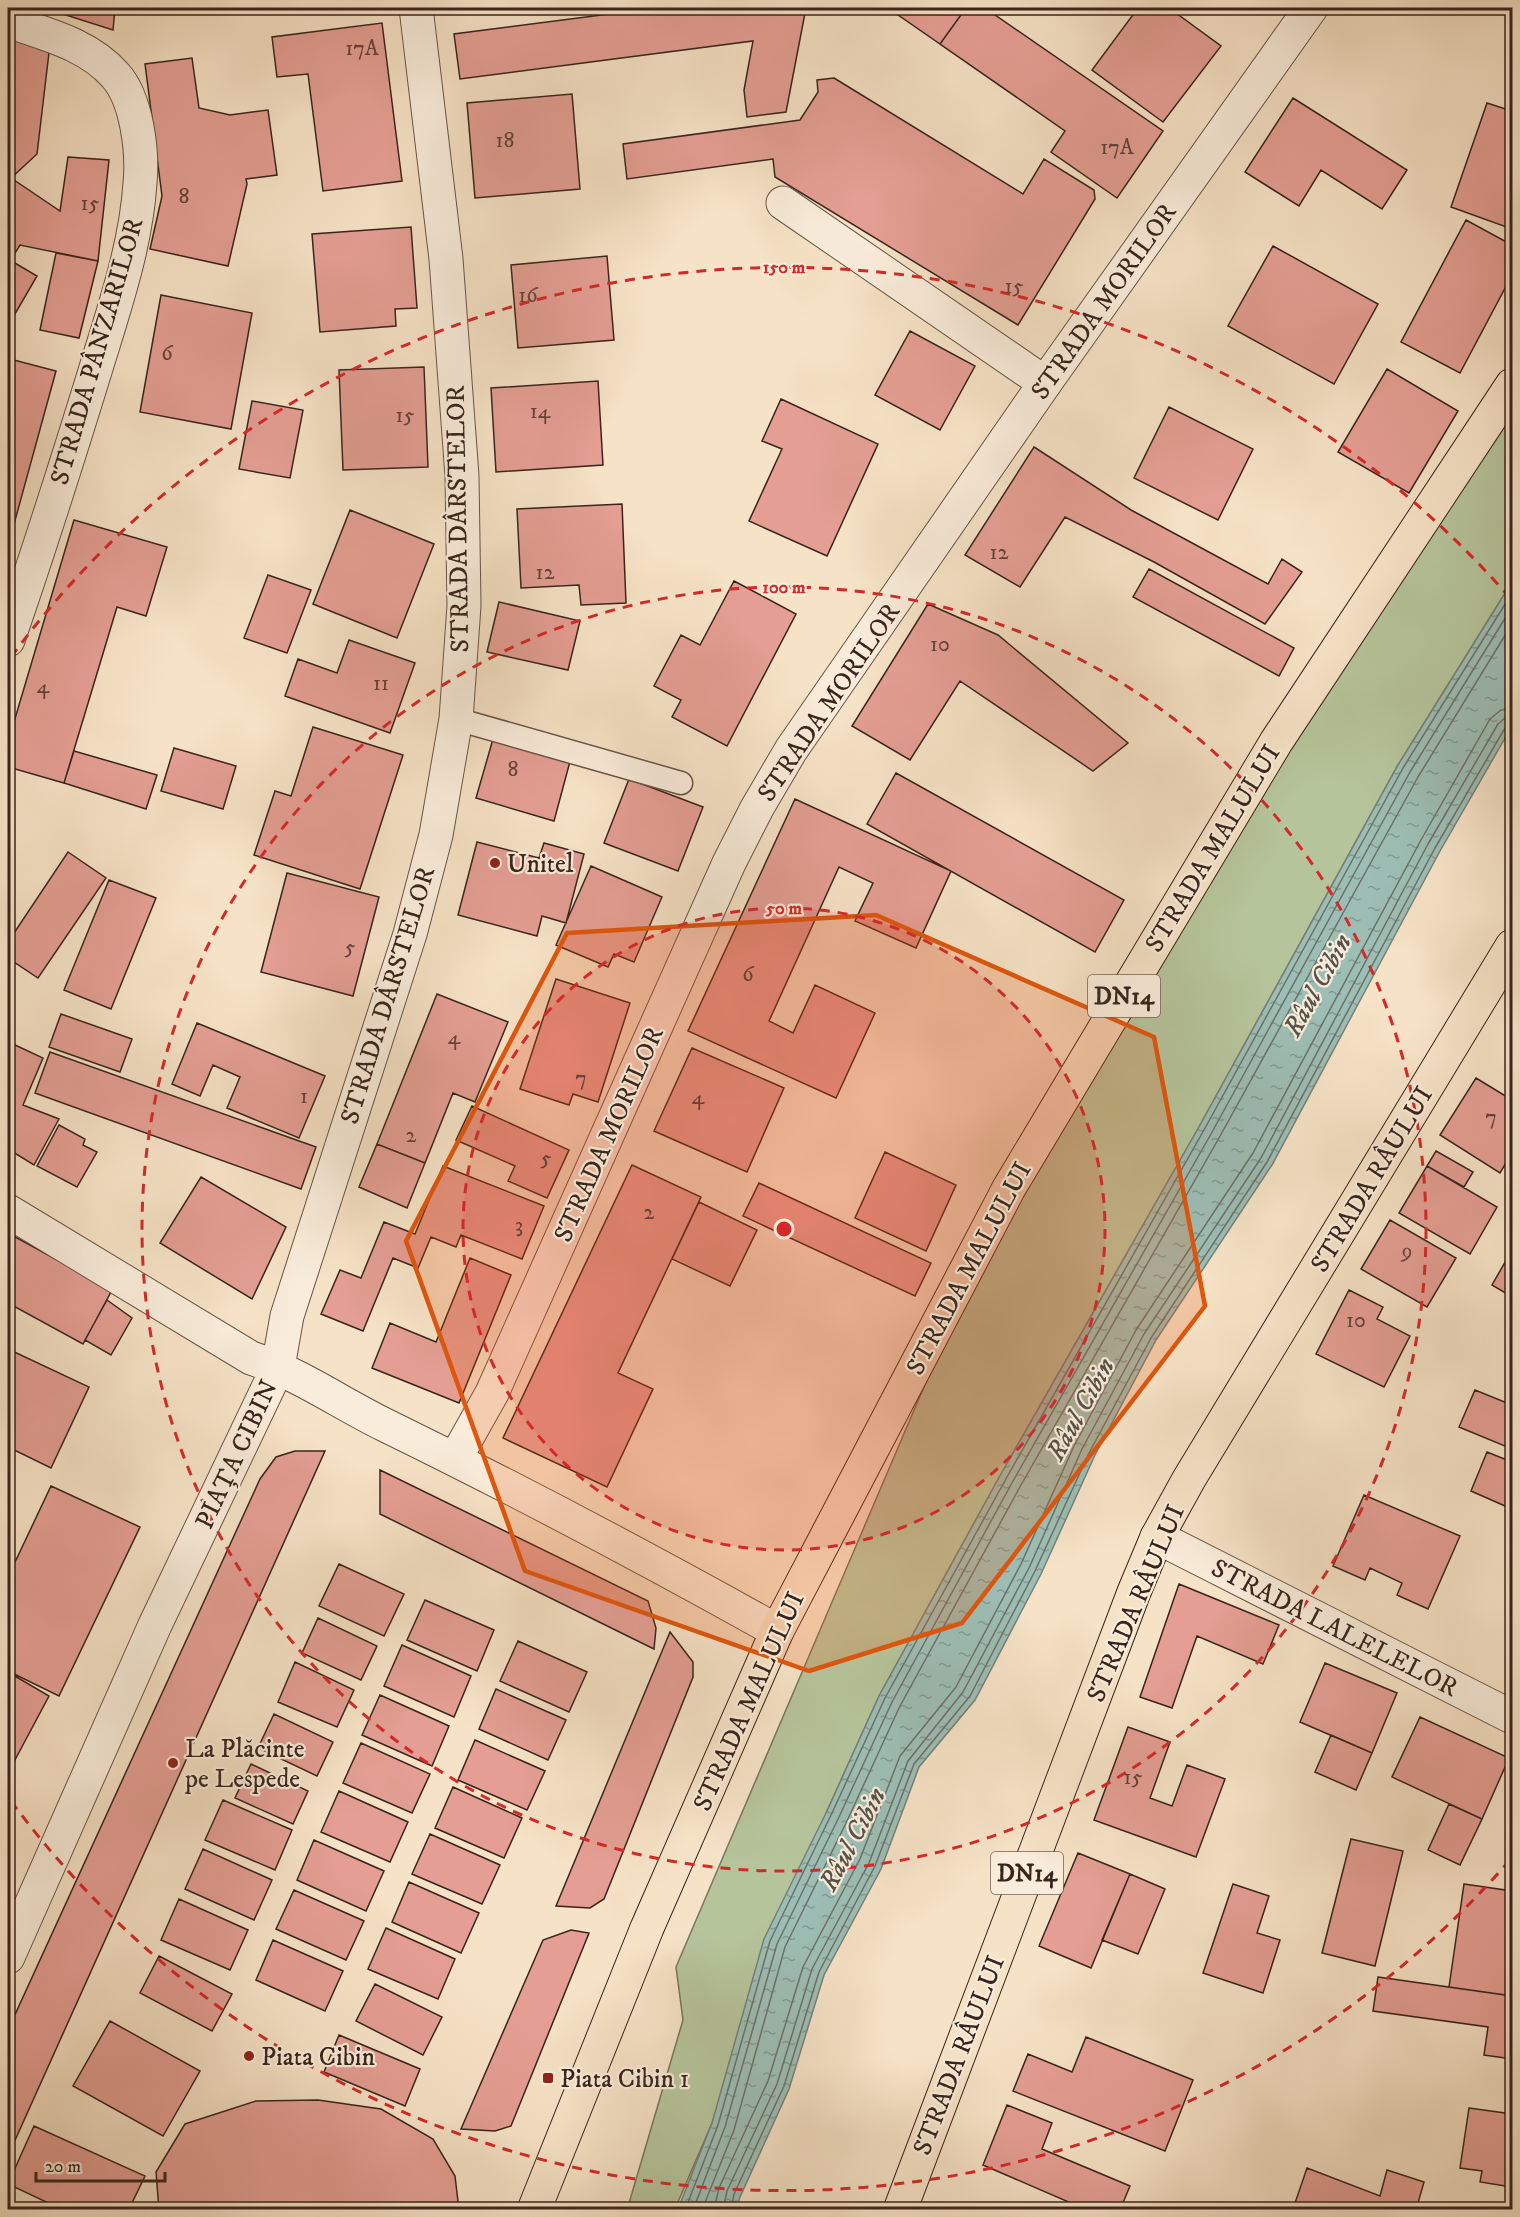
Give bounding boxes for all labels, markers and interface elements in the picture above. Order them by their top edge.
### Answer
house number: 17A [345,35,380,62]
house number: 18 [495,127,515,154]
house number: 17A [1100,134,1135,161]
house number: 8 [178,183,190,210]
house number: 15 [81,190,100,217]
street label: STRADA MORILOR [1024,197,1184,406]
street label: STRADA PÂNZARILOR [43,214,151,489]
text: 150 m [763,257,806,279]
house number: 15 [1005,273,1024,300]
house number: 16 [518,282,539,309]
house number: 6 [161,340,174,367]
street label: STRADA DÂRSTELOR [439,385,477,653]
house number: 14 [530,398,552,425]
house number: 15 [396,402,415,429]
house number: 12 [990,539,1009,566]
house number: 12 [536,559,555,586]
text: 100 m [762,577,806,599]
street label: STRADA MORILOR [751,597,908,808]
house number: 10 [930,631,950,658]
house number: 11 [373,670,389,697]
house number: 4 [37,673,51,700]
street label: STRADA MALULUI [1138,739,1288,959]
house number: 8 [507,756,519,783]
place label: Unitel [507,848,574,881]
marker: Unitel [488,856,502,870]
street label: STRADA DÂRSTELOR [333,863,443,1128]
text: 50 m [765,898,802,920]
water label: Râul Cibin [1275,928,1360,1044]
house number: 5 [345,934,356,961]
house number: 6 [742,961,755,988]
road number: DN14 [1088,975,1160,1017]
street label: STRADA MORILOR [547,1022,672,1247]
house number: 4 [448,1024,462,1051]
house number: 7 [575,1065,587,1092]
street label: STRADA RÂULUI [1303,1080,1441,1279]
house number: 1 [300,1083,308,1110]
house number: 4 [692,1084,706,1111]
house number: 7 [1485,1104,1497,1131]
house number: 2 [406,1122,417,1149]
house number: 5 [541,1145,552,1172]
street label: STRADA MALULUI [899,1157,1039,1381]
house number: 2 [644,1199,655,1226]
house number: 3 [515,1212,523,1239]
centre of rings [774,1219,794,1239]
house number: 9 [1401,1238,1412,1265]
house number: 10 [1346,1307,1366,1334]
water label: Râul Cibin [1038,1352,1123,1468]
street label: PIAȚA CIBIN [188,1375,286,1534]
street label: STRADA RÂULUI [1079,1500,1193,1707]
street label: STRADA LALELELOR [1205,1552,1463,1705]
street label: STRADA MALULUI [686,1587,813,1816]
place label: La Plăcinte pe Lespede [184,1733,305,1796]
marker: La Plăcinte pe Lespede [166,1756,180,1770]
house number: 15 [1124,1764,1143,1791]
water label: Râul Cibin [811,1782,894,1898]
road number: DN14 [991,1852,1063,1894]
street label: STRADA RÂULUI [905,1951,1013,2160]
place label: Piata Cibin [261,2041,376,2074]
marker: Piata Cibin [242,2049,256,2063]
place label: Piata Cibin 1 [560,2063,689,2096]
marker: Piata Cibin 1 [541,2071,555,2085]
scale bar [36,2145,165,2183]
text: 20 m [45,2156,81,2178]

